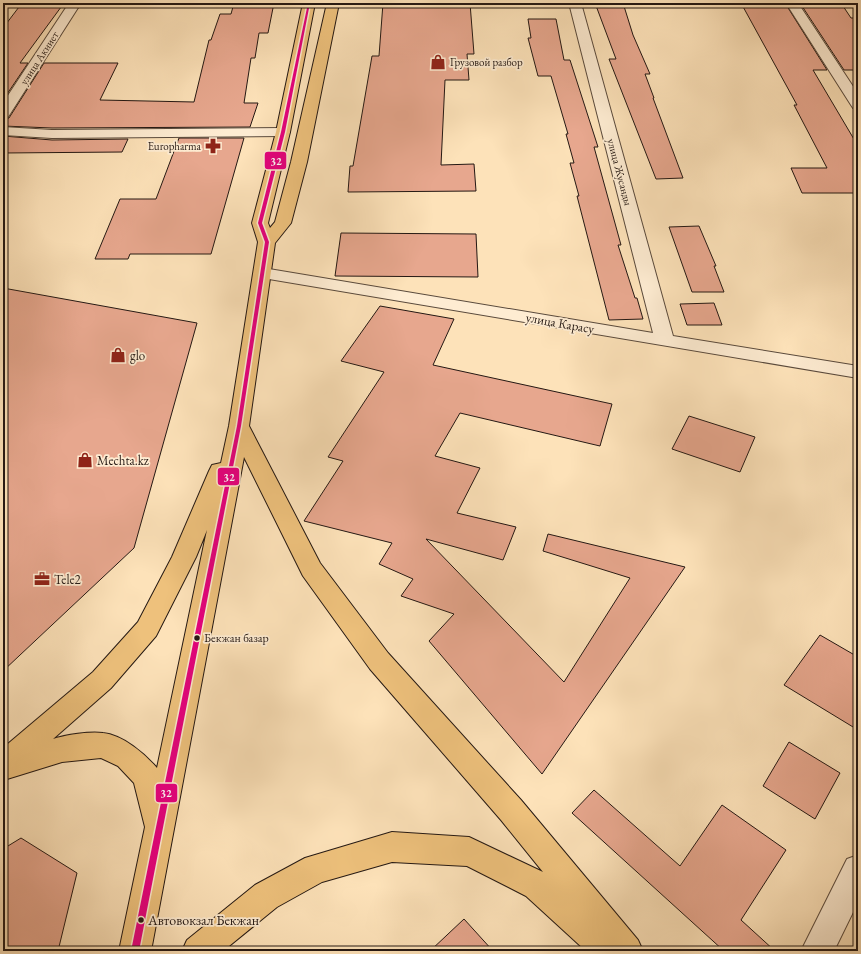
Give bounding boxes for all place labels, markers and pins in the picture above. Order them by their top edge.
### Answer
shop icon: Грузовой разбор [429,53,447,71]
place label: Грузовой разбор [450,55,523,69]
pharmacy icon: Europharma [204,137,222,155]
place label: Europharma [148,139,202,153]
shop icon: glo [109,346,127,364]
place label: glo [130,347,145,364]
shop icon: Mechta.kz [76,451,94,469]
place label: Mechta.kz [97,452,149,469]
office icon: Tele2 [33,570,51,588]
place label: Tele2 [54,571,82,588]
place label: Бекжан базар [204,630,269,646]
marker: Бекжан базар [192,633,202,643]
place label: Автовокзал Бекжан [147,911,259,929]
marker: Автовокзал Бекжан [136,915,146,925]

